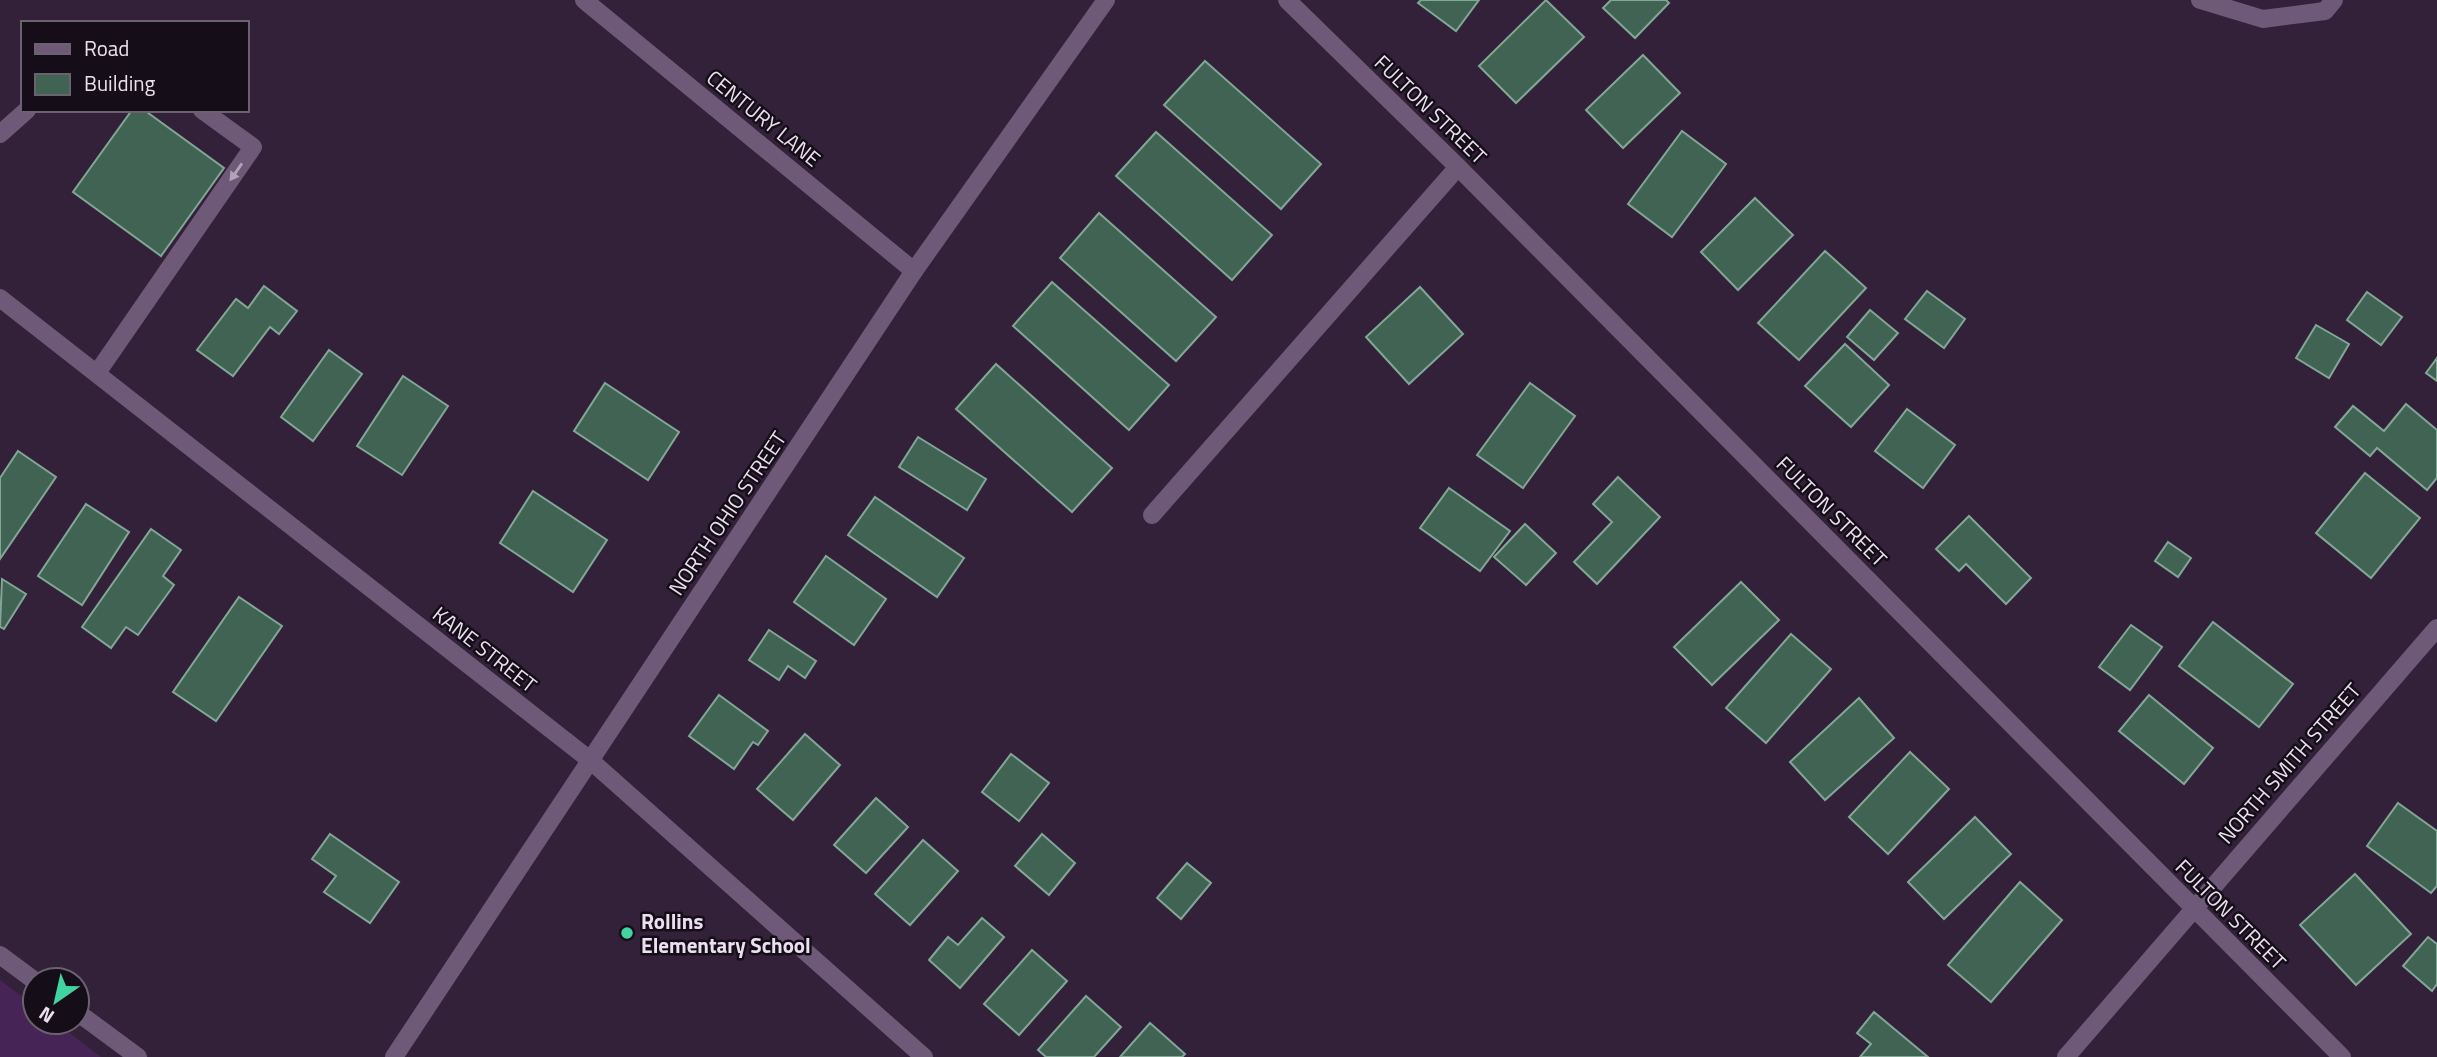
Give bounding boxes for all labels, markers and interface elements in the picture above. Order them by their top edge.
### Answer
legend [21,21,248,112]
text: Road [84,32,129,64]
street label: FULTON STREET [1368,47,1494,171]
street label: CENTURY LANE [700,62,828,174]
text: Building [84,67,156,99]
one-way arrow [229,163,243,181]
street label: NORTH OHIO STREET [660,424,794,602]
street label: FULTON STREET [1769,448,1895,574]
street label: KANE STREET [426,598,544,700]
street label: NORTH SMITH STREET [2210,675,2368,851]
street label: FULTON STREET [2168,851,2294,977]
place label: Rollins Elementary School [641,905,811,961]
marker: Rollins Elementary School [619,925,635,941]
north arrow [21,966,91,1036]
text: N [33,1000,60,1031]

